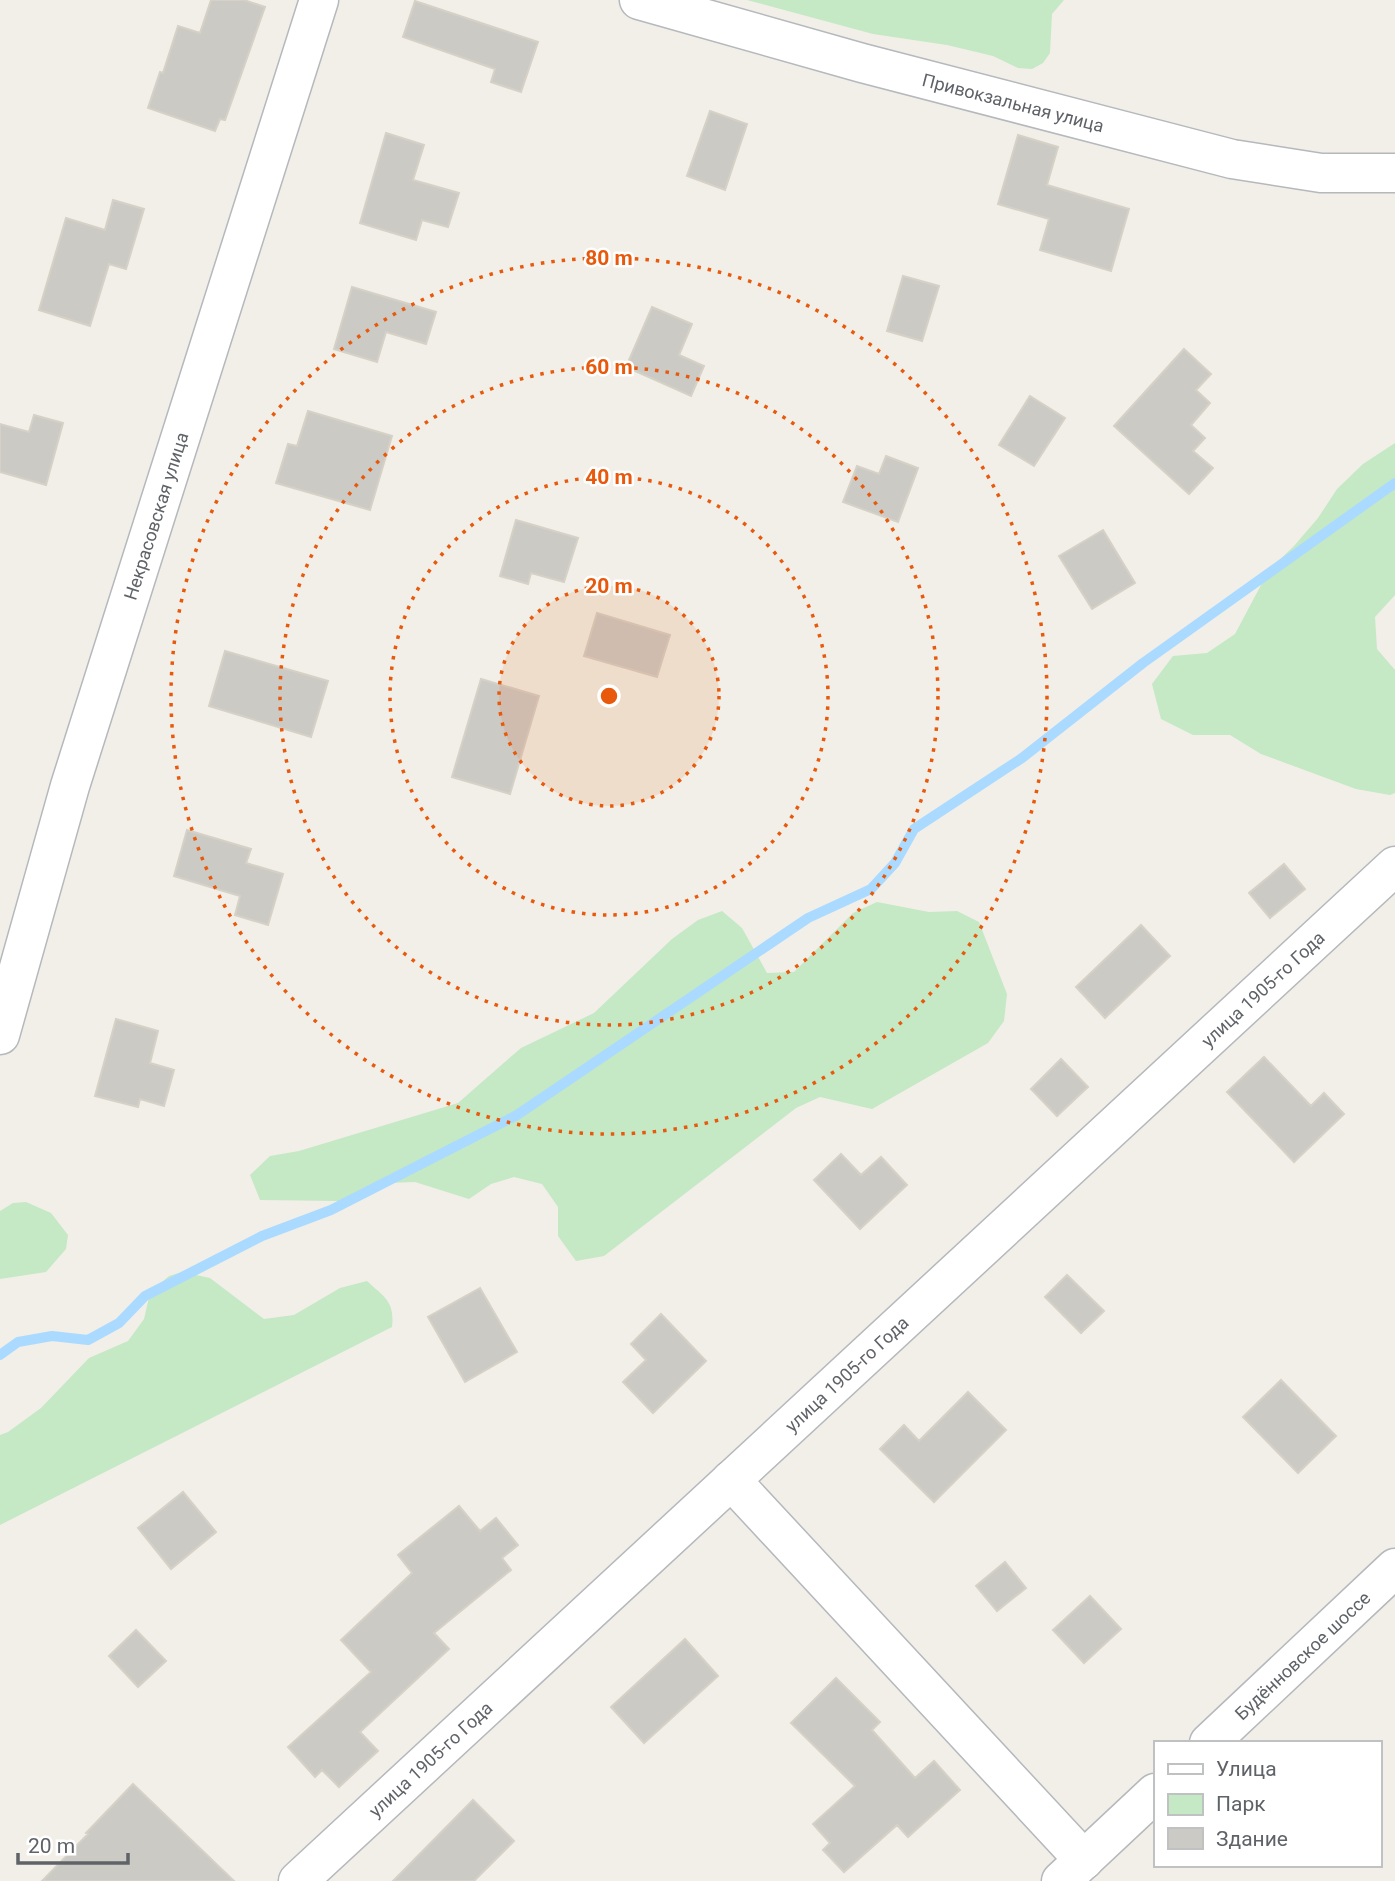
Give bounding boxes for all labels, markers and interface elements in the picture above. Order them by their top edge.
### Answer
street label: Привокзальная улица [920,69,1106,136]
text: 80 m [585,246,633,270]
text: 60 m [585,355,633,379]
street label: Некрасовская улица [119,429,192,602]
text: 40 m [585,465,633,489]
text: 20 m [585,574,633,598]
centre of rings [597,684,621,708]
street label: улица 1905-го Года [1197,927,1328,1051]
street label: улица 1905-го Года [780,1312,912,1436]
street label: Будённовское шоссе [1230,1587,1374,1724]
street label: улица 1905-го Года [364,1697,496,1821]
legend [1154,1741,1381,1867]
text: Улица [1216,1757,1277,1781]
text: Парк [1216,1792,1266,1816]
scale bar [18,1822,128,1866]
text: Здание [1216,1827,1288,1851]
text: 20 m [28,1834,75,1858]

